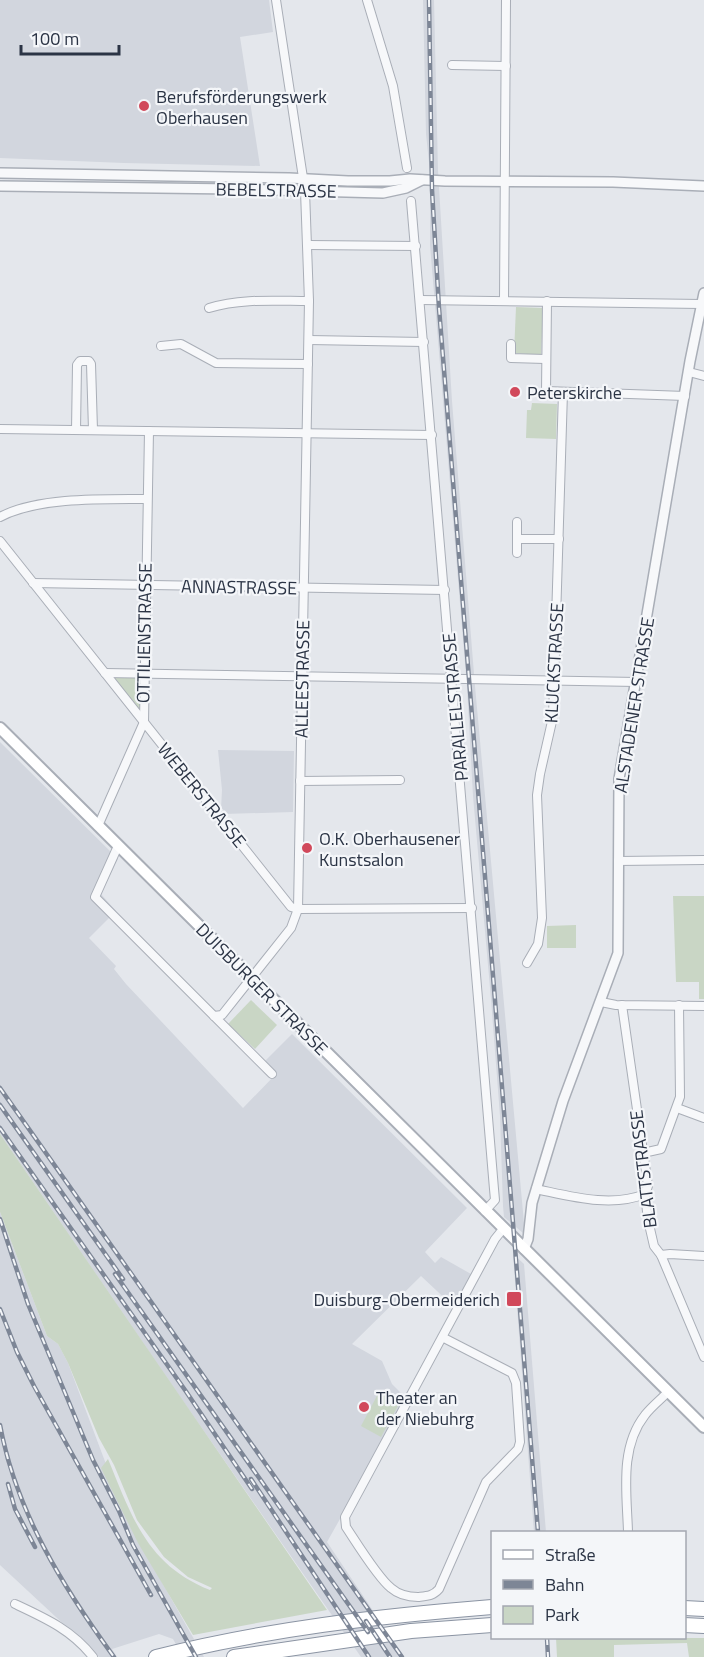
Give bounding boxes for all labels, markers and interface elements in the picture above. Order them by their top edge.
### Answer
scale bar [21,18,118,56]
text: 100 m [30,25,79,52]
place label: Berufsförderungswerk Oberhausen [156,83,327,131]
marker: Berufsförderungswerk Oberhausen [137,99,151,113]
street label: BEBELSTRASSE [215,175,337,205]
place label: Peterskirche [527,379,622,406]
marker: Peterskirche [508,385,522,399]
street label: OTTILIENSTRASSE [129,563,159,703]
street label: ANNASTRASSE [181,572,297,602]
street label: KLUCKSTRASSE [537,602,571,724]
street label: ALSTADENER STRASSE [607,615,661,795]
street label: ALLEESTRASSE [287,620,317,738]
street label: PARALLELSTRASSE [435,632,475,782]
street label: WEBERSTRASSE [151,737,253,853]
place label: O.K. Oberhausener Kunstsalon [319,825,460,873]
marker: O.K. Oberhausener Kunstsalon [300,841,314,855]
street label: DUISBURGER STRASSE [190,917,334,1061]
street label: BLATTSTRASSE [622,1108,664,1230]
place label: Duisburg-Obermeiderich [313,1286,500,1313]
marker: Duisburg-Obermeiderich [505,1290,523,1308]
place label: Theater an der Niebuhrg [376,1384,474,1432]
marker: Theater an der Niebuhrg [357,1400,371,1414]
legend [491,1531,686,1639]
text: Straße [545,1541,596,1568]
text: Bahn [545,1571,584,1598]
text: Park [545,1601,580,1628]

